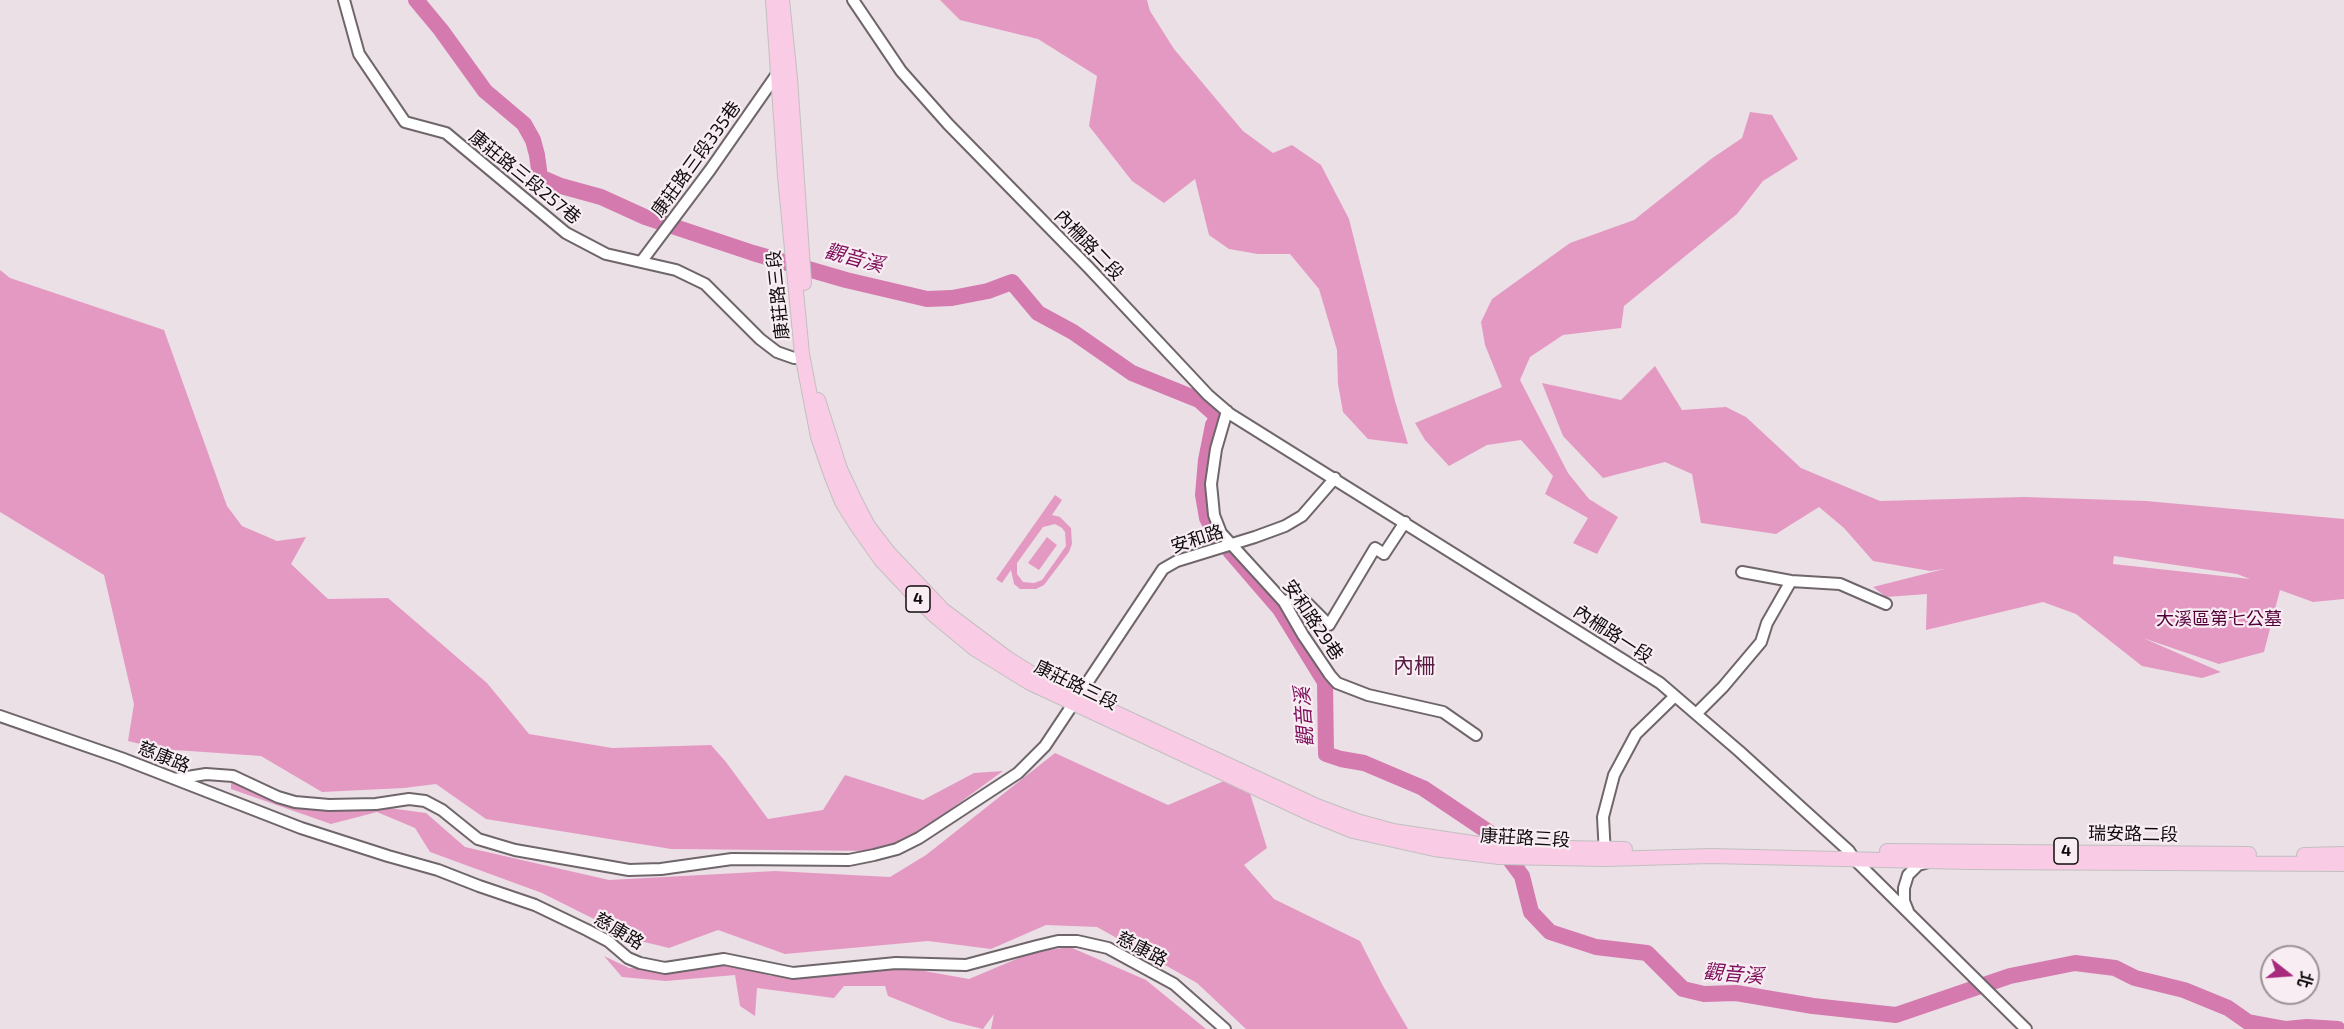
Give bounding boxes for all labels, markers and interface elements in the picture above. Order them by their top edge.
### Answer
street label: 康莊路三段335巷 [647,97,745,221]
street label: 康莊路三段257巷 [465,126,585,228]
street label: 內柵路二段 [1050,205,1128,285]
water label: 觀音溪 [822,239,886,277]
street label: 康莊路三段 [763,249,793,341]
street label: 安和路 [1168,520,1226,558]
street label: 安和路29巷 [1278,576,1348,664]
road number: 4 [906,586,930,612]
street label: 內柵路一段 [1569,600,1657,668]
park label: 大溪區第七公墓 [2156,608,2282,630]
district label: 內柵 [1393,653,1435,679]
street label: 康莊路三段 [1031,656,1121,714]
water label: 觀音溪 [1290,686,1318,748]
street label: 慈康路 [135,737,193,777]
street label: 瑞安路二段 [2088,822,2178,846]
street label: 康莊路三段 [1479,825,1571,851]
road number: 4 [2054,838,2078,864]
street label: 慈康路 [590,908,648,954]
street label: 慈康路 [1113,927,1171,971]
north arrow [2260,945,2320,1005]
water label: 觀音溪 [1702,959,1764,989]
text: 北 [2294,969,2317,990]

